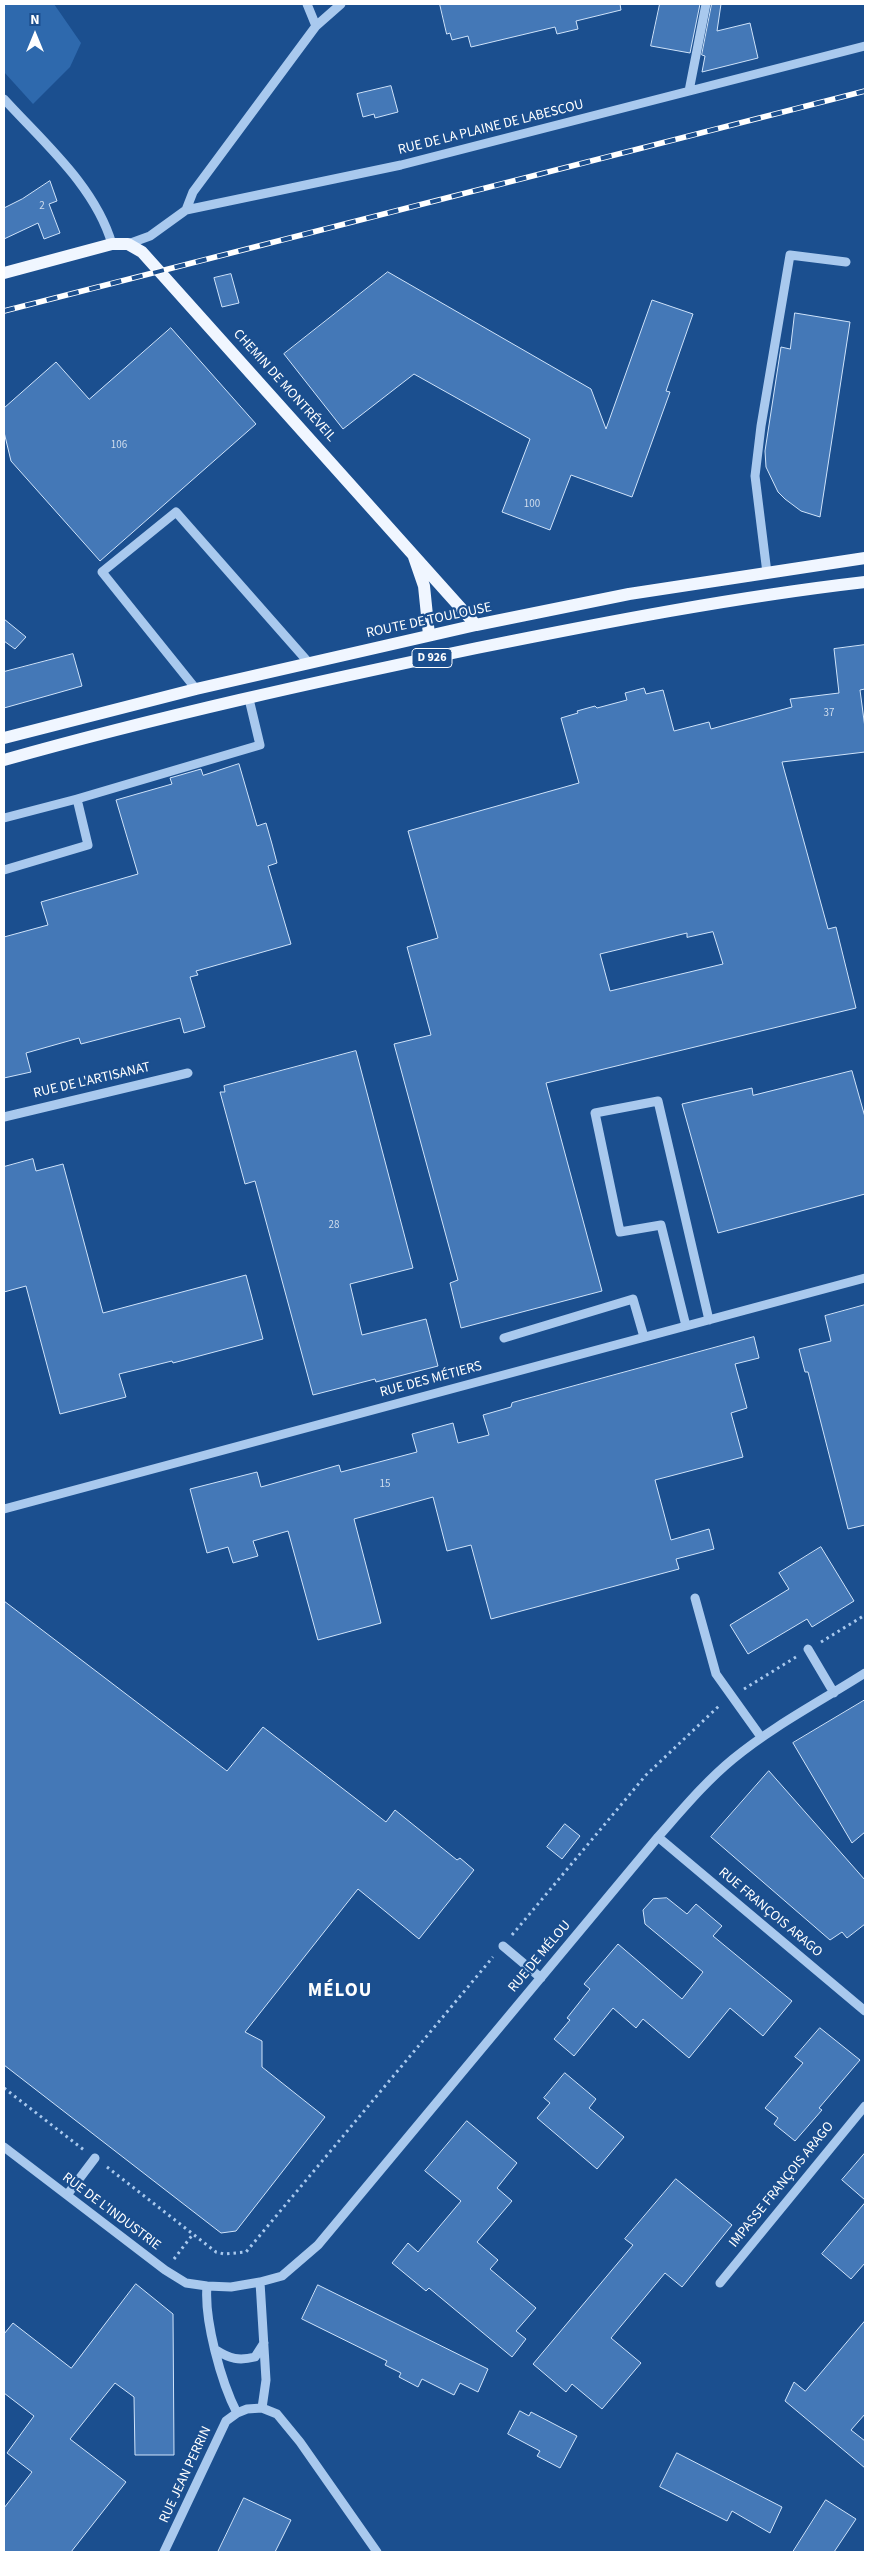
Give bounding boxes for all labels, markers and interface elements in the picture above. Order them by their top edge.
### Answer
north arrow [10,10,60,60]
text: N [30,10,40,30]
street label: RUE DE LA PLAINE DE LABESCOU [396,97,586,159]
house number: 2 [39,200,45,214]
street label: CHEMIN DE MONTRÉVEIL [229,326,339,446]
house number: 106 [111,439,127,453]
house number: 100 [524,498,540,512]
street label: ROUTE DE TOULOUSE [365,600,493,642]
road number: D 926 [412,648,452,668]
house number: 37 [824,707,834,721]
street label: RUE DE L'ARTISANAT [32,1059,152,1103]
house number: 28 [329,1219,339,1233]
street label: RUE DES MÉTIERS [378,1358,484,1402]
house number: 15 [380,1478,390,1492]
street label: RUE FRANÇOIS ARAGO [715,1865,825,1961]
street label: RUE DE MÉLOU [505,1918,575,1996]
district label: MÉLOU [307,1981,373,2003]
street label: IMPASSE FRANÇOIS ARAGO [726,2119,838,2251]
street label: RUE DE L'INDUSTRIE [58,2169,164,2255]
street label: RUE JEAN PERRIN [156,2424,216,2526]

